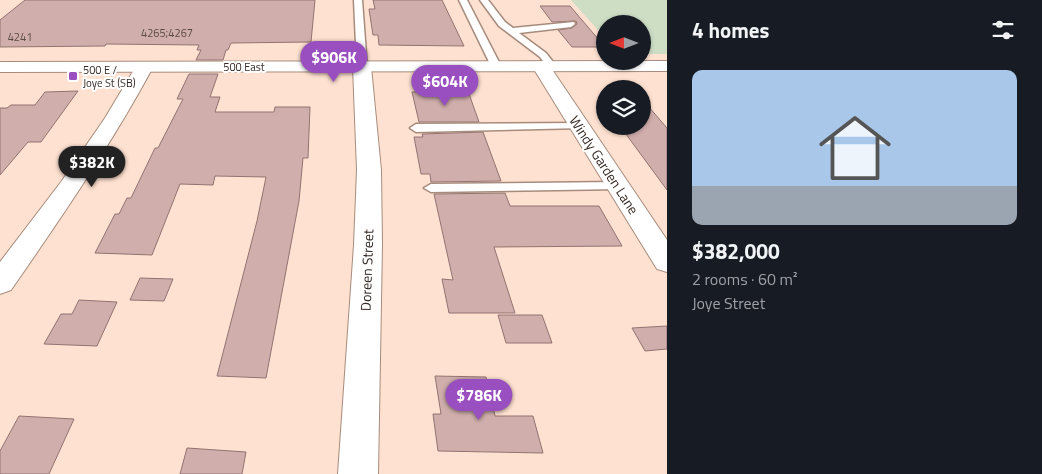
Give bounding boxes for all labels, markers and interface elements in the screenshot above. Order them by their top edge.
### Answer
text: 4 homes [692,14,769,46]
north arrow [596,15,651,70]
map controls [596,15,651,135]
icon: filters [989,16,1017,44]
house number: 4265;4267 [141,25,193,41]
house number: 4241 [8,29,32,45]
pin: $906K [299,41,369,83]
text: $906K [311,45,357,69]
street label: 500 East [223,59,265,75]
place label: 500 E / Joye St (SB) [83,62,136,91]
pin: $604K [410,64,480,107]
text: $604K [422,69,468,93]
marker: 500 E / Joye St (SB) [67,70,79,82]
button: layers [596,80,651,135]
icon: home [810,103,900,193]
street label: Windy Garden Lane [565,111,644,218]
pin: $382K [57,146,127,188]
text: $382K [69,150,115,174]
street label: Doreen Street [355,229,378,311]
text: $382,000 [692,235,780,267]
text: 2 rooms · 60 m² [692,267,797,291]
text: Joye Street [692,291,765,315]
pin: $786K [444,378,514,421]
text: $786K [456,383,502,407]

